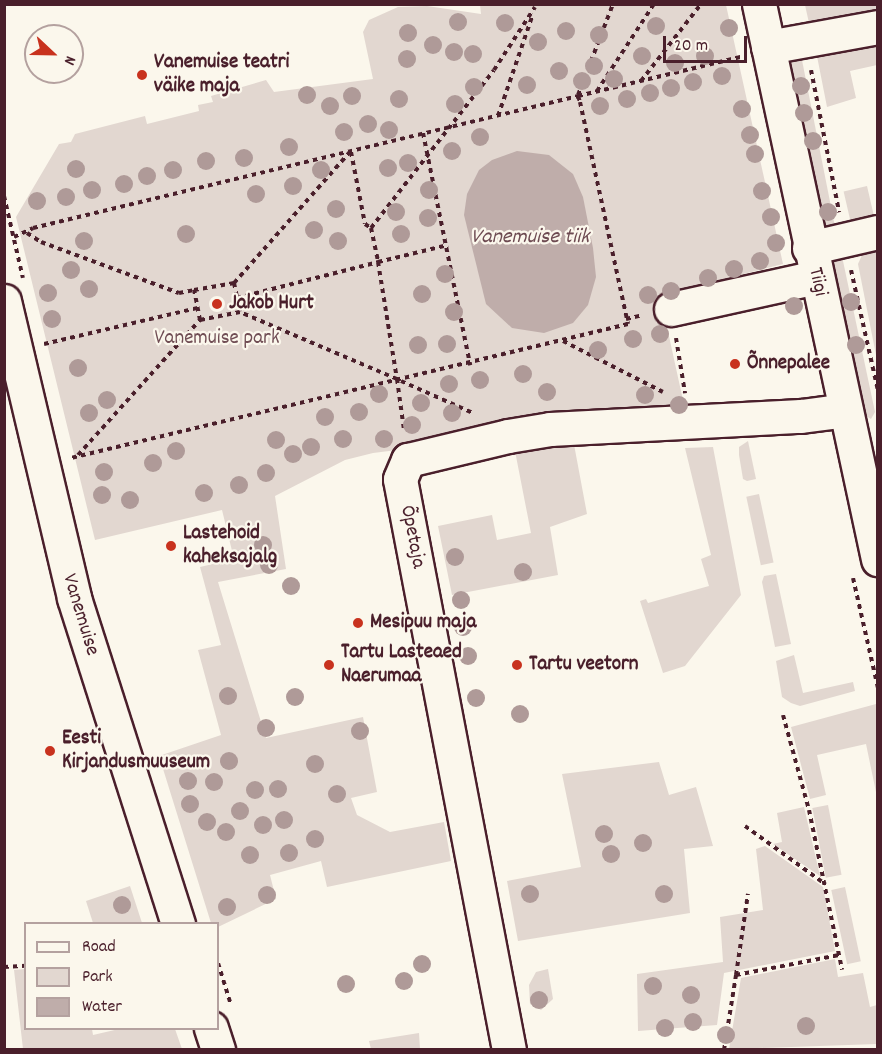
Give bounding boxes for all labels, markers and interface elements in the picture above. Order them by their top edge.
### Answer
north arrow [24,24,84,84]
scale bar [666,24,750,62]
text: 20 m [674,34,708,59]
place label: Vanemuise teatri väike maja [154,50,289,100]
text: N [57,52,81,68]
marker: Vanemuise teatri väike maja [135,68,149,82]
water label: Vanemuise tiik [471,225,589,251]
street label: Tiigi [801,265,833,299]
place label: Jakob Hurt [229,291,314,317]
marker: Jakob Hurt [210,297,224,311]
park label: Vanemuise park [154,326,280,352]
place label: Õnnepalee [747,351,830,377]
marker: Õnnepalee [728,357,742,371]
street label: Õpetaja [394,504,430,570]
place label: Lastehoid kaheksajalg [183,521,277,571]
marker: Lastehoid kaheksajalg [164,539,178,553]
street label: Vanemuise [56,571,104,659]
place label: Mesipuu maja [370,610,476,636]
marker: Mesipuu maja [351,616,365,630]
place label: Tartu Lasteaed Naerumaa [341,640,462,690]
place label: Tartu veetorn [529,652,638,678]
marker: Tartu Lasteaed Naerumaa [322,658,336,672]
marker: Tartu veetorn [510,658,524,672]
place label: Eesti Kirjandusmuuseum [62,726,210,776]
marker: Eesti Kirjandusmuuseum [43,744,57,758]
legend [24,922,219,1030]
text: Road [82,935,116,960]
text: Park [82,965,113,990]
text: Water [82,995,122,1020]

